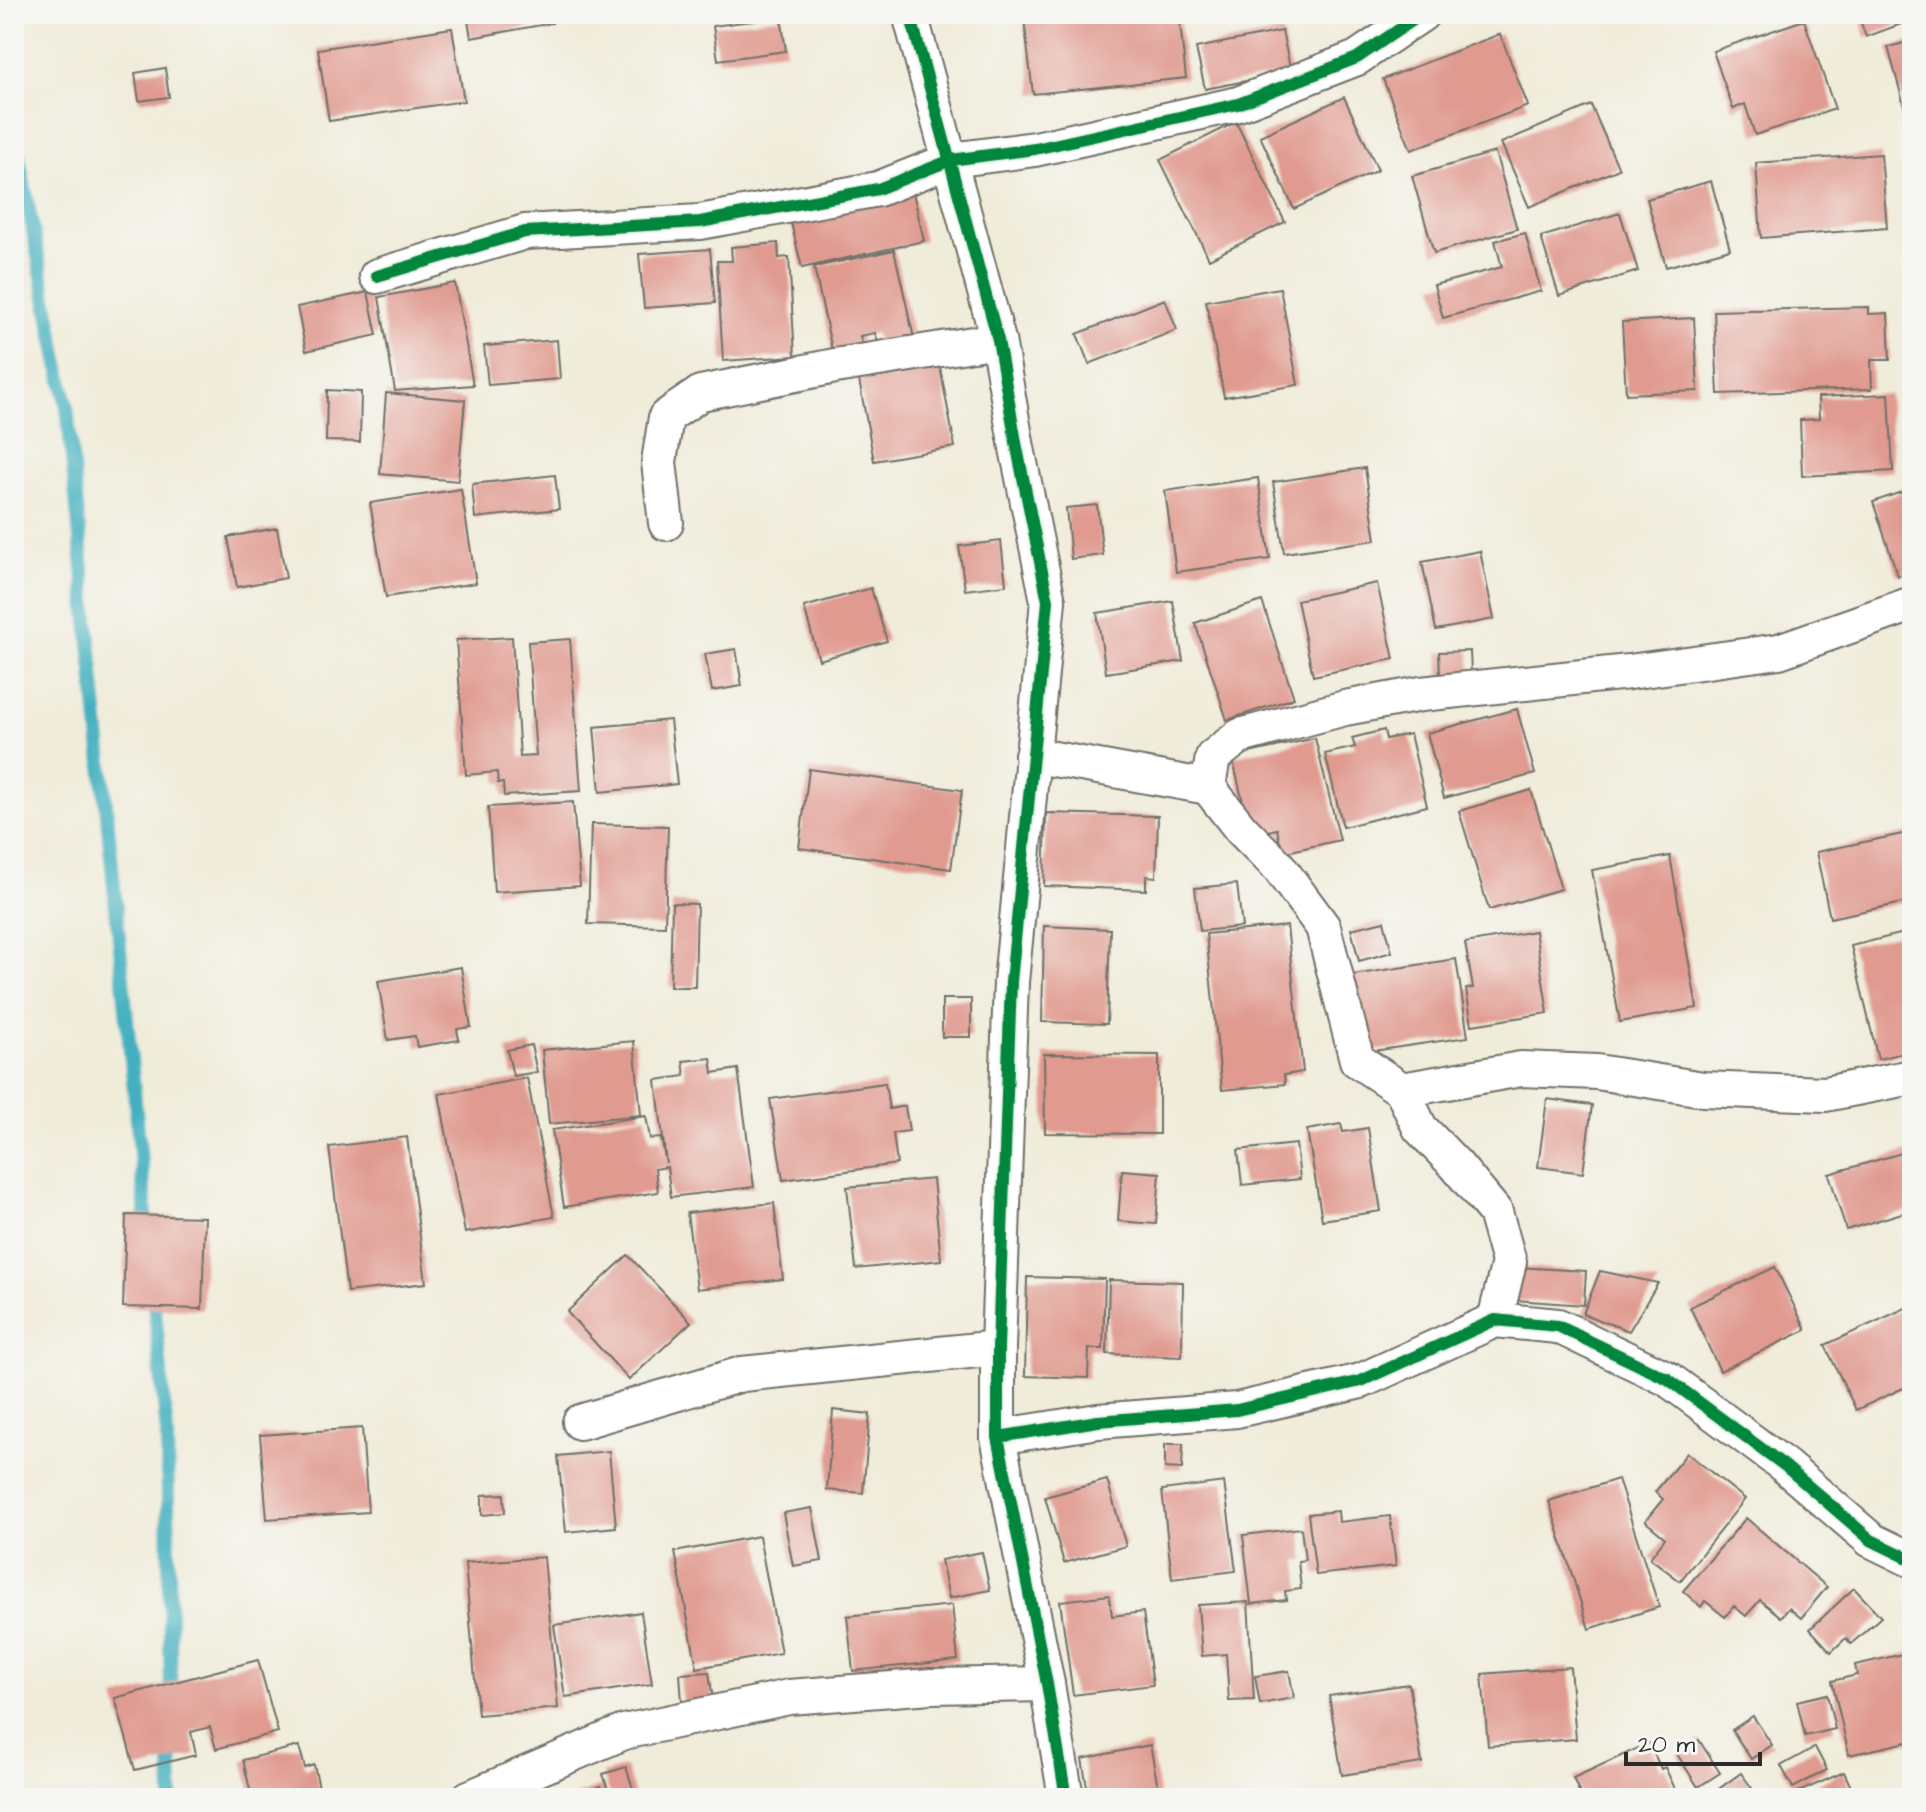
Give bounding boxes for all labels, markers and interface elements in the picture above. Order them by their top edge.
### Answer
scale bar [1626,1716,1760,1766]
text: 20 m [1638,1728,1695,1762]

